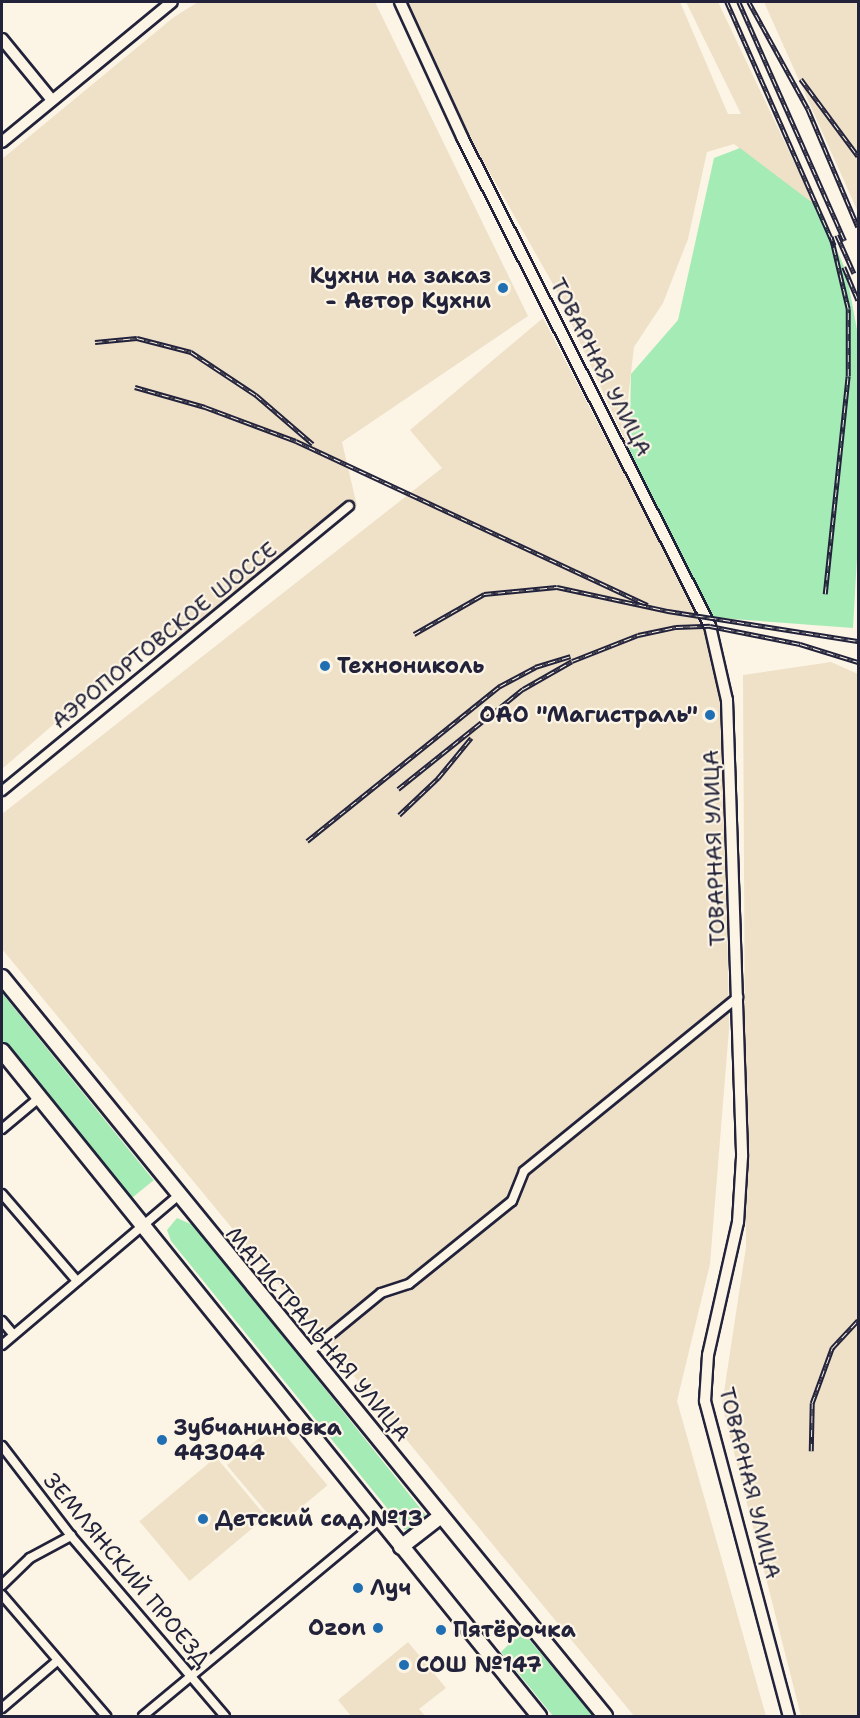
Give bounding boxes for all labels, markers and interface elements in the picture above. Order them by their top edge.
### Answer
place label: Кухни на заказ - Автор Кухни [310,262,491,314]
street label: ТОВАРНАЯ УЛИЦА [545,273,657,461]
marker: Кухни на заказ - Автор Кухни [496,281,510,295]
street label: АЭРОПОРТОВСКОЕ ШОССЕ [46,536,282,734]
place label: Технониколь [337,653,484,679]
marker: Технониколь [318,659,332,673]
place label: ОАО "Магистраль" [479,702,698,728]
marker: ОАО "Магистраль" [703,708,717,722]
street label: ТОВАРНАЯ УЛИЦА [697,749,731,947]
street label: МАГИСТРАЛЬНАЯ УЛИЦА [220,1221,416,1447]
street label: ТОВАРНАЯ УЛИЦА [713,1384,787,1582]
place label: Зубчаниновка 443044 [174,1414,342,1466]
marker: Зубчаниновка 443044 [155,1433,169,1447]
street label: ЗЕМЛЯНСКИЙ ПРОЕЗД [38,1468,216,1672]
place label: Детский сад №13 [215,1506,423,1532]
marker: Детский сад №13 [196,1512,210,1526]
place label: Луч [370,1575,411,1601]
marker: Луч [351,1581,365,1595]
place label: Ozon [308,1615,366,1641]
place label: Пятёрочка [453,1617,576,1643]
marker: Ozon [371,1621,385,1635]
marker: Пятёрочка [434,1623,448,1637]
place label: СОШ №147 [416,1652,542,1678]
marker: СОШ №147 [397,1658,411,1672]

